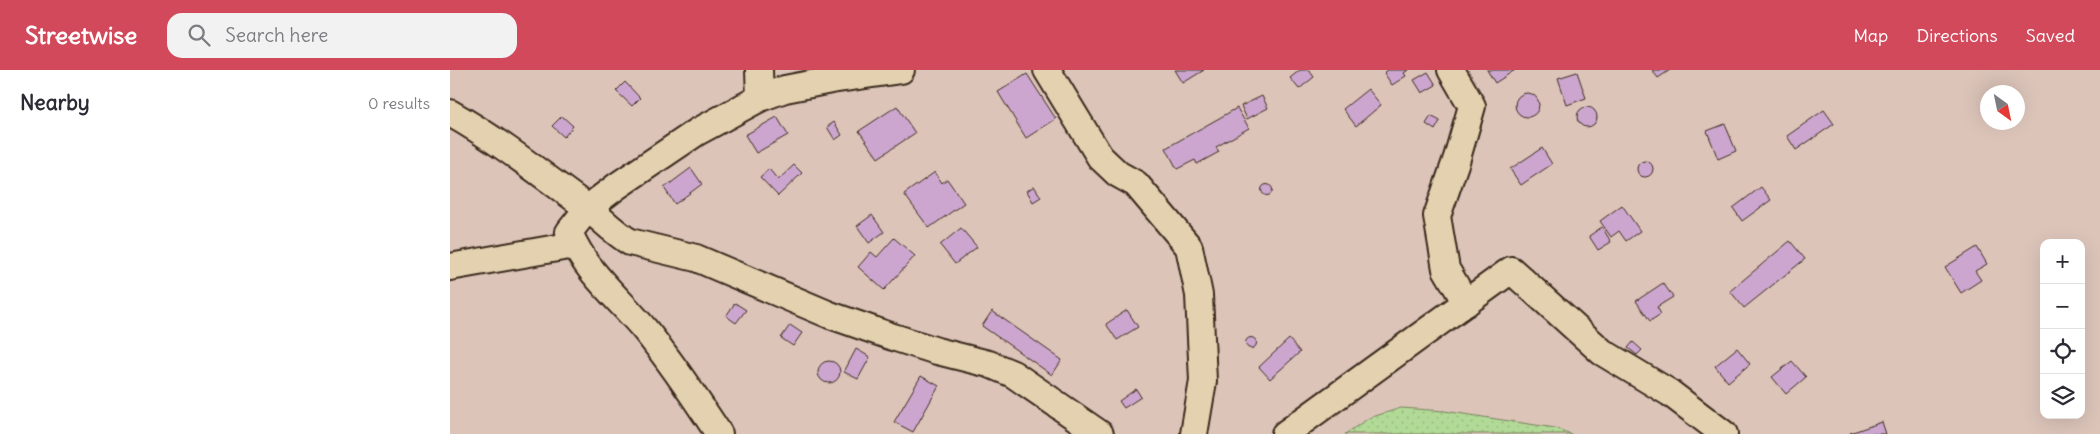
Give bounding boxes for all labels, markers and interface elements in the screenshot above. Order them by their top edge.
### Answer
search box [167,13,517,58]
text: Streetwise [25,20,137,50]
icon: search [185,21,213,49]
text: Search here [225,23,328,47]
text: Map [1853,24,1888,47]
text: Directions [1916,24,1998,47]
text: Saved [2026,24,2075,47]
north arrow [1980,85,2025,130]
text: Nearby [20,89,90,116]
text: 0 results [368,93,430,113]
map controls [2040,239,2085,419]
button: + [2040,239,2085,284]
button: − [2040,284,2085,329]
button: locate [2040,329,2085,374]
button: layers [2040,374,2085,419]

